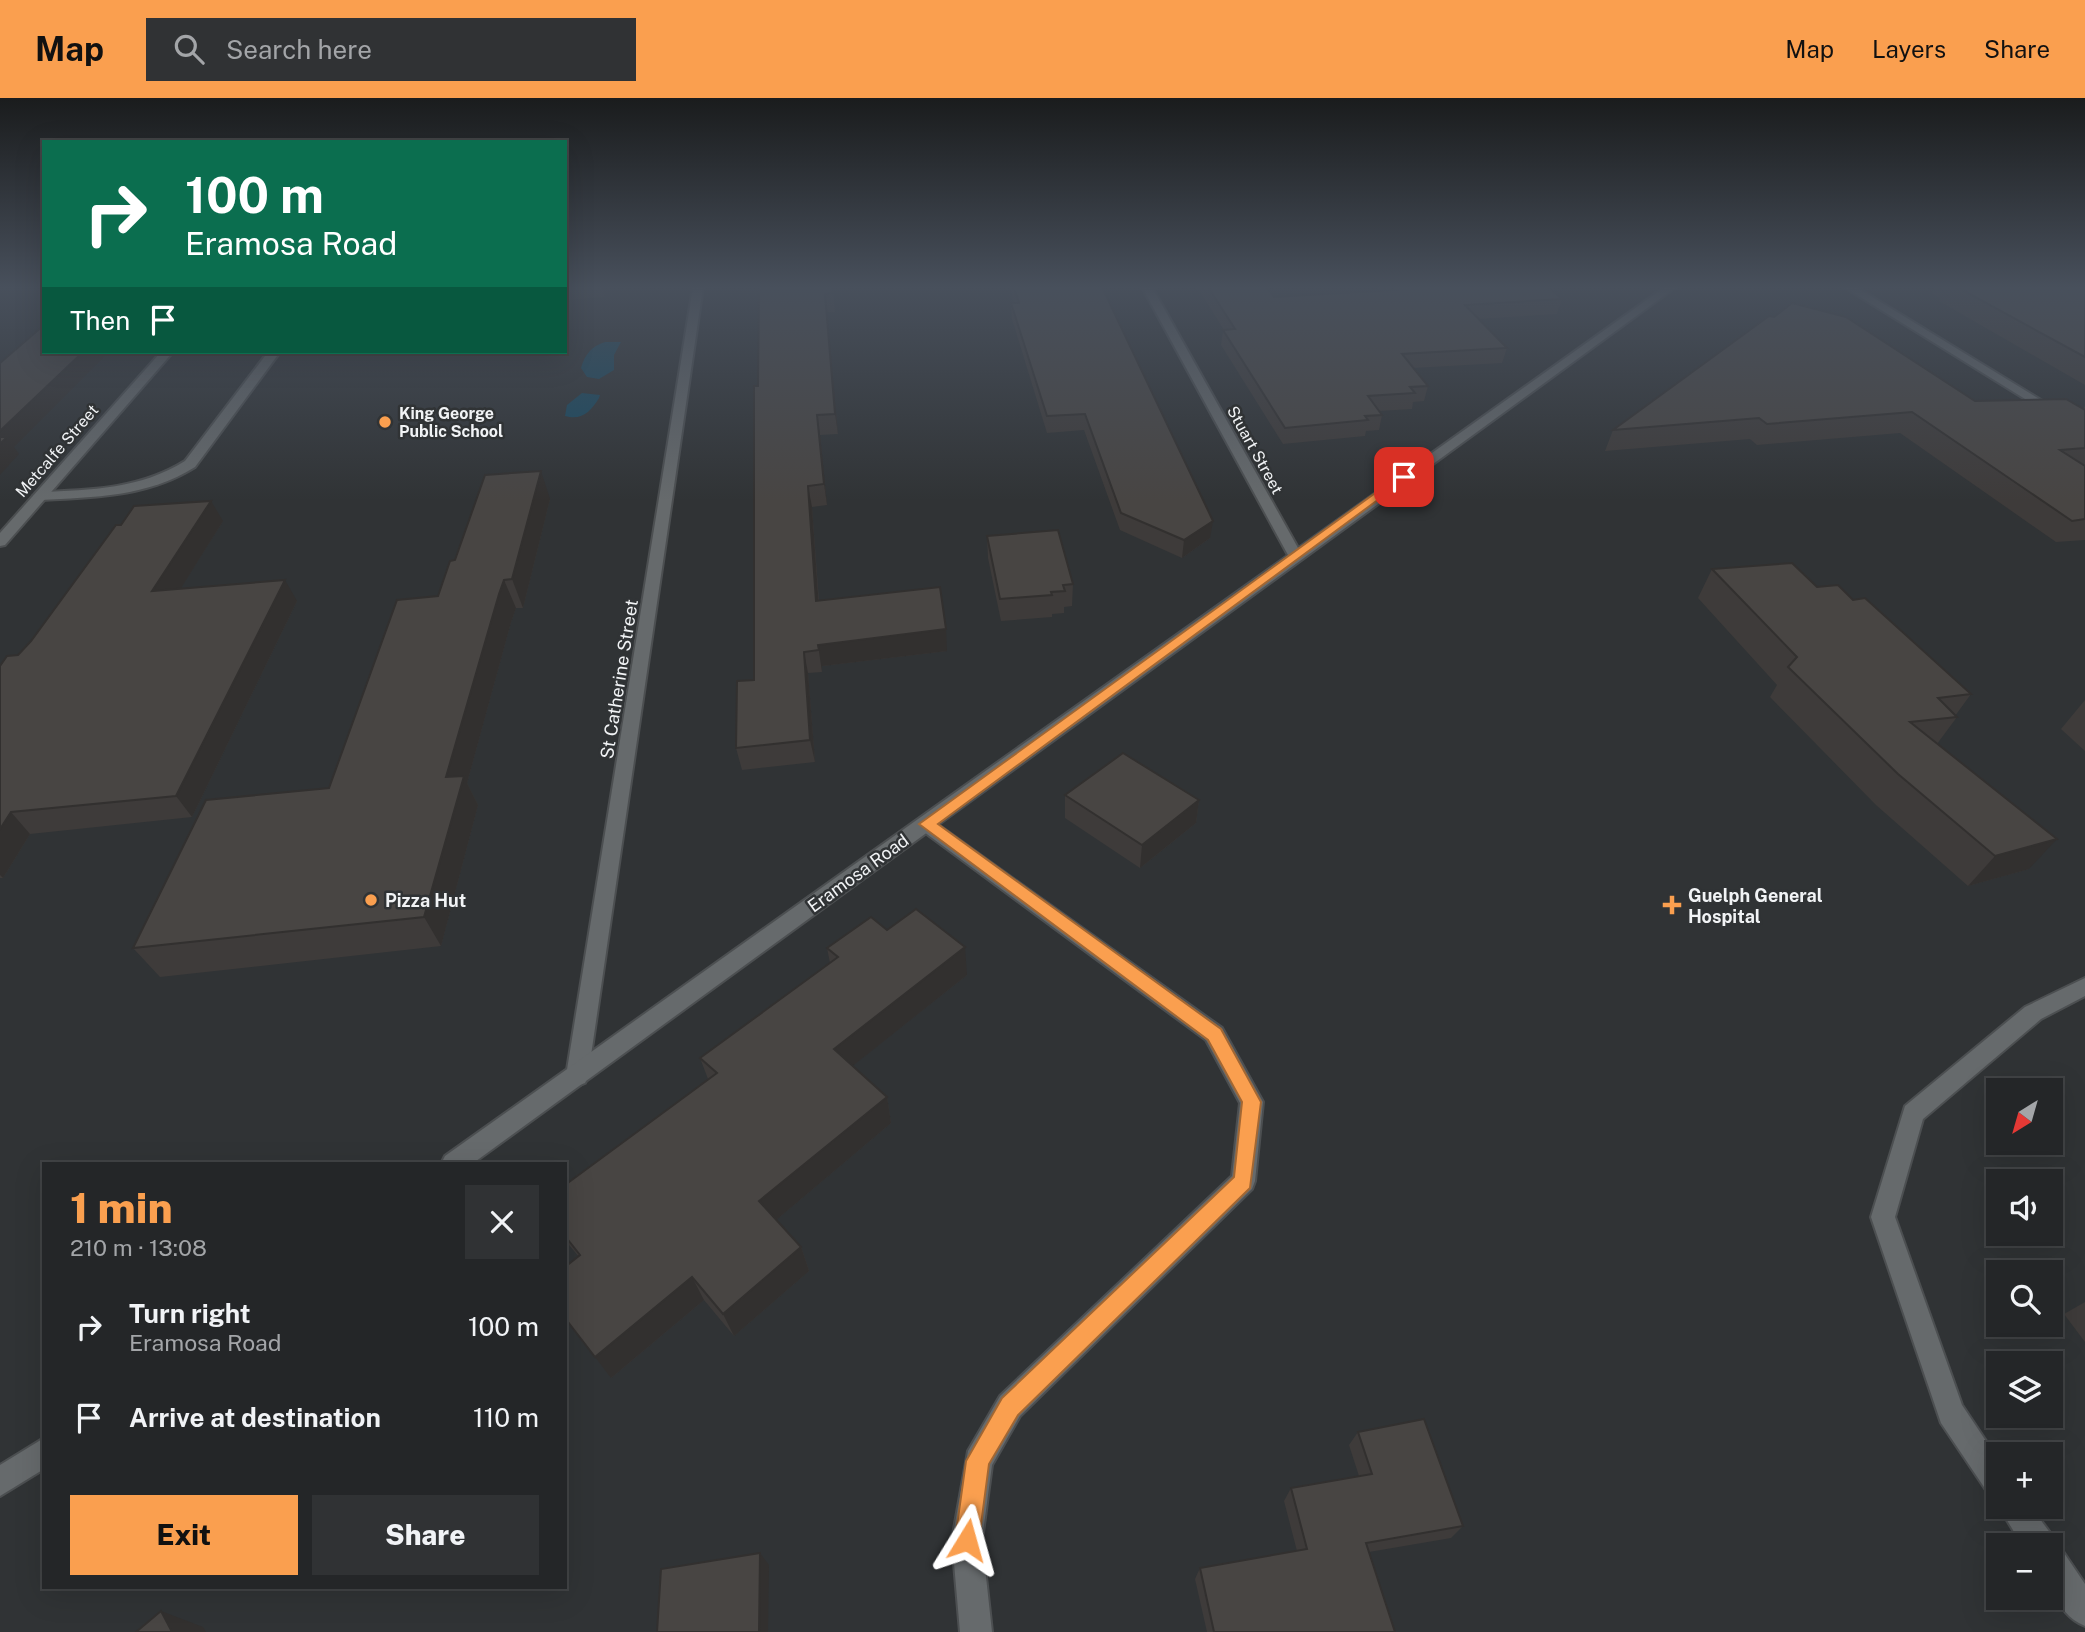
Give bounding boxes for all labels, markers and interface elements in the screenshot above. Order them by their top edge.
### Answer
search box [146,18,636,81]
text: Map [35,30,104,68]
icon: search [170,30,208,68]
text: Search here [226,34,372,65]
text: Map [1785,35,1834,63]
text: Layers [1872,35,1946,63]
text: Share [1984,35,2050,63]
text: 100 m [185,166,324,224]
icon: right [70,168,161,259]
text: Eramosa Road [185,225,397,262]
icon: arrive [144,301,182,339]
text: Then [70,305,130,336]
street label: Metcalfe Street [12,401,102,501]
street label: Stuart Street [1223,403,1287,497]
place label: King George Public School [399,404,503,441]
marker: King George Public School [377,414,393,430]
pin [1374,447,1434,507]
icon: arrive [1385,458,1423,496]
street label: St Catherine Street [596,598,642,760]
street label: Eramosa Road [804,829,912,917]
place label: Guelph General Hospital [1688,885,1823,927]
place label: Pizza Hut [385,890,466,911]
marker: Pizza Hut [363,892,379,908]
marker: Guelph General Hospital [1662,895,1682,915]
north arrow [1986,1078,2063,1155]
map controls [1986,1078,2063,1610]
button: sound [1986,1169,2063,1246]
text: 1 min [70,1183,173,1232]
button: close [465,1185,539,1259]
text: 210 m · 13:08 [70,1234,207,1261]
button: search [1986,1260,2063,1337]
text: Turn right [129,1298,251,1329]
icon: right [70,1308,108,1346]
text: 100 m [468,1311,539,1342]
text: Eramosa Road [129,1329,282,1356]
button: layers [1986,1351,2063,1428]
icon: arrive [70,1399,108,1437]
text: Arrive at destination [129,1402,381,1433]
text: 110 m [473,1402,539,1433]
button: + [1986,1442,2063,1519]
button: Exit [70,1495,298,1575]
button: Share [312,1495,539,1575]
position arrow [930,1503,1004,1577]
button: − [1986,1533,2063,1610]

